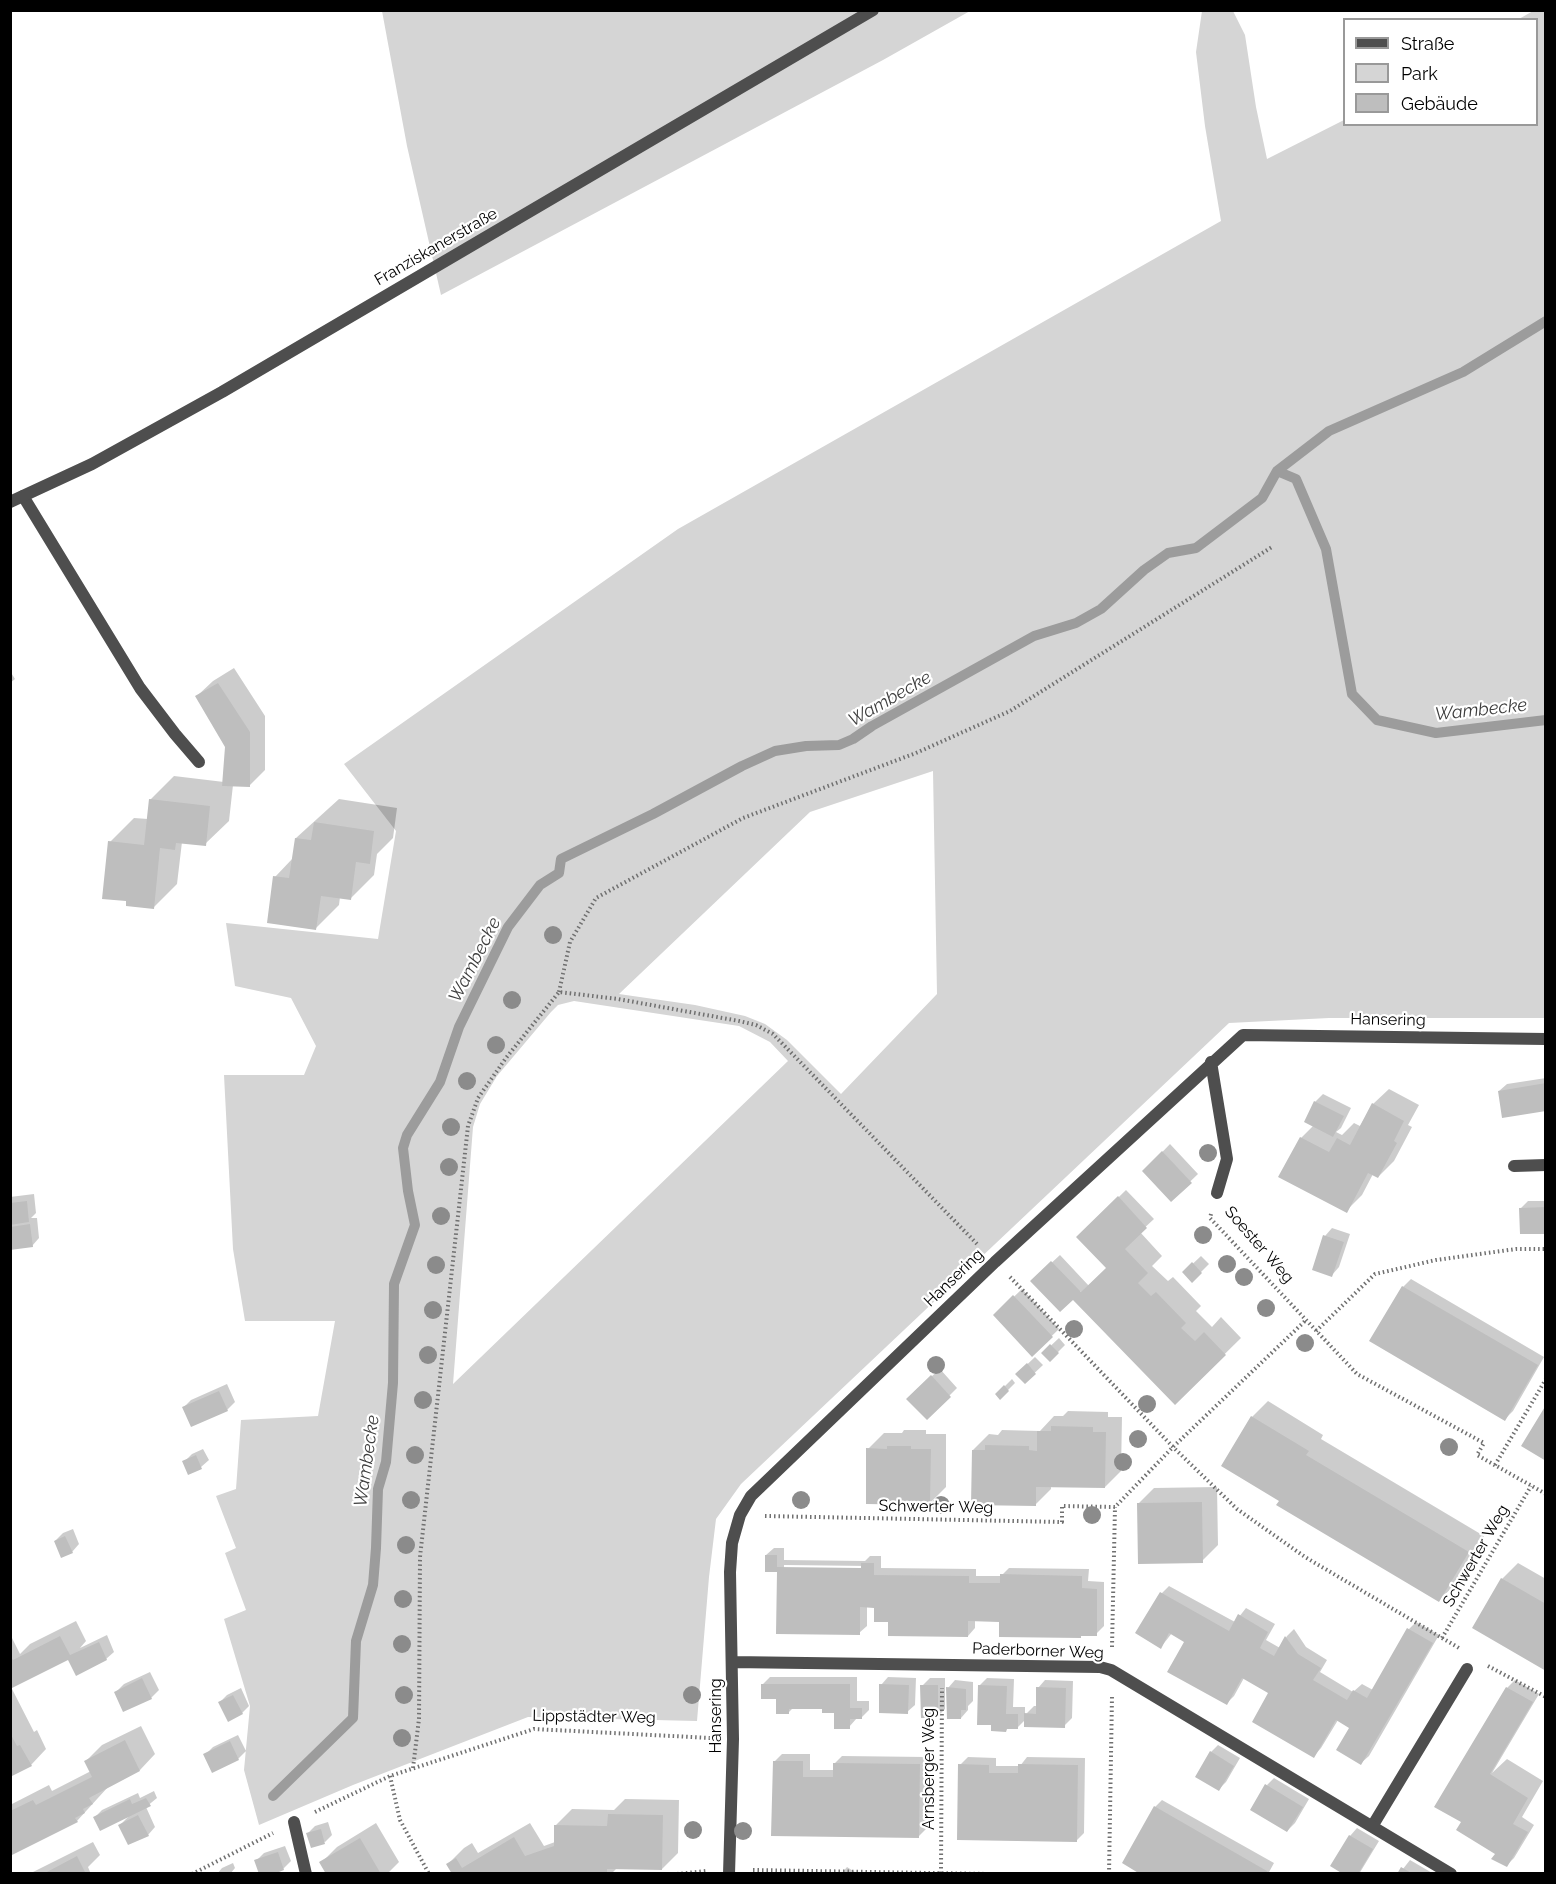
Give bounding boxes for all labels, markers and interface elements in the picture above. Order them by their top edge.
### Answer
legend [1343,18,1538,126]
text: Straße [1401,33,1454,54]
text: Park [1401,63,1438,84]
text: Gebäude [1401,93,1478,114]
street label: Franziskanerstraße [371,204,501,290]
water label: Wambecke [845,667,935,731]
water label: Wambecke [1434,694,1528,726]
water label: Wambecke [444,914,506,1006]
street label: Hansering [1350,1010,1426,1030]
street label: Soester Weg [1220,1203,1298,1287]
street label: Hansering [920,1245,988,1311]
water label: Wambecke [350,1414,384,1508]
street label: Schwerter Weg [879,1496,993,1518]
street label: Schwerter Weg [1439,1502,1513,1610]
street label: Paderborner Weg [972,1639,1104,1663]
street label: Hansering [706,1678,726,1754]
street label: Lippstädter Weg [532,1706,656,1728]
street label: Arnsberger Weg [919,1708,939,1830]

